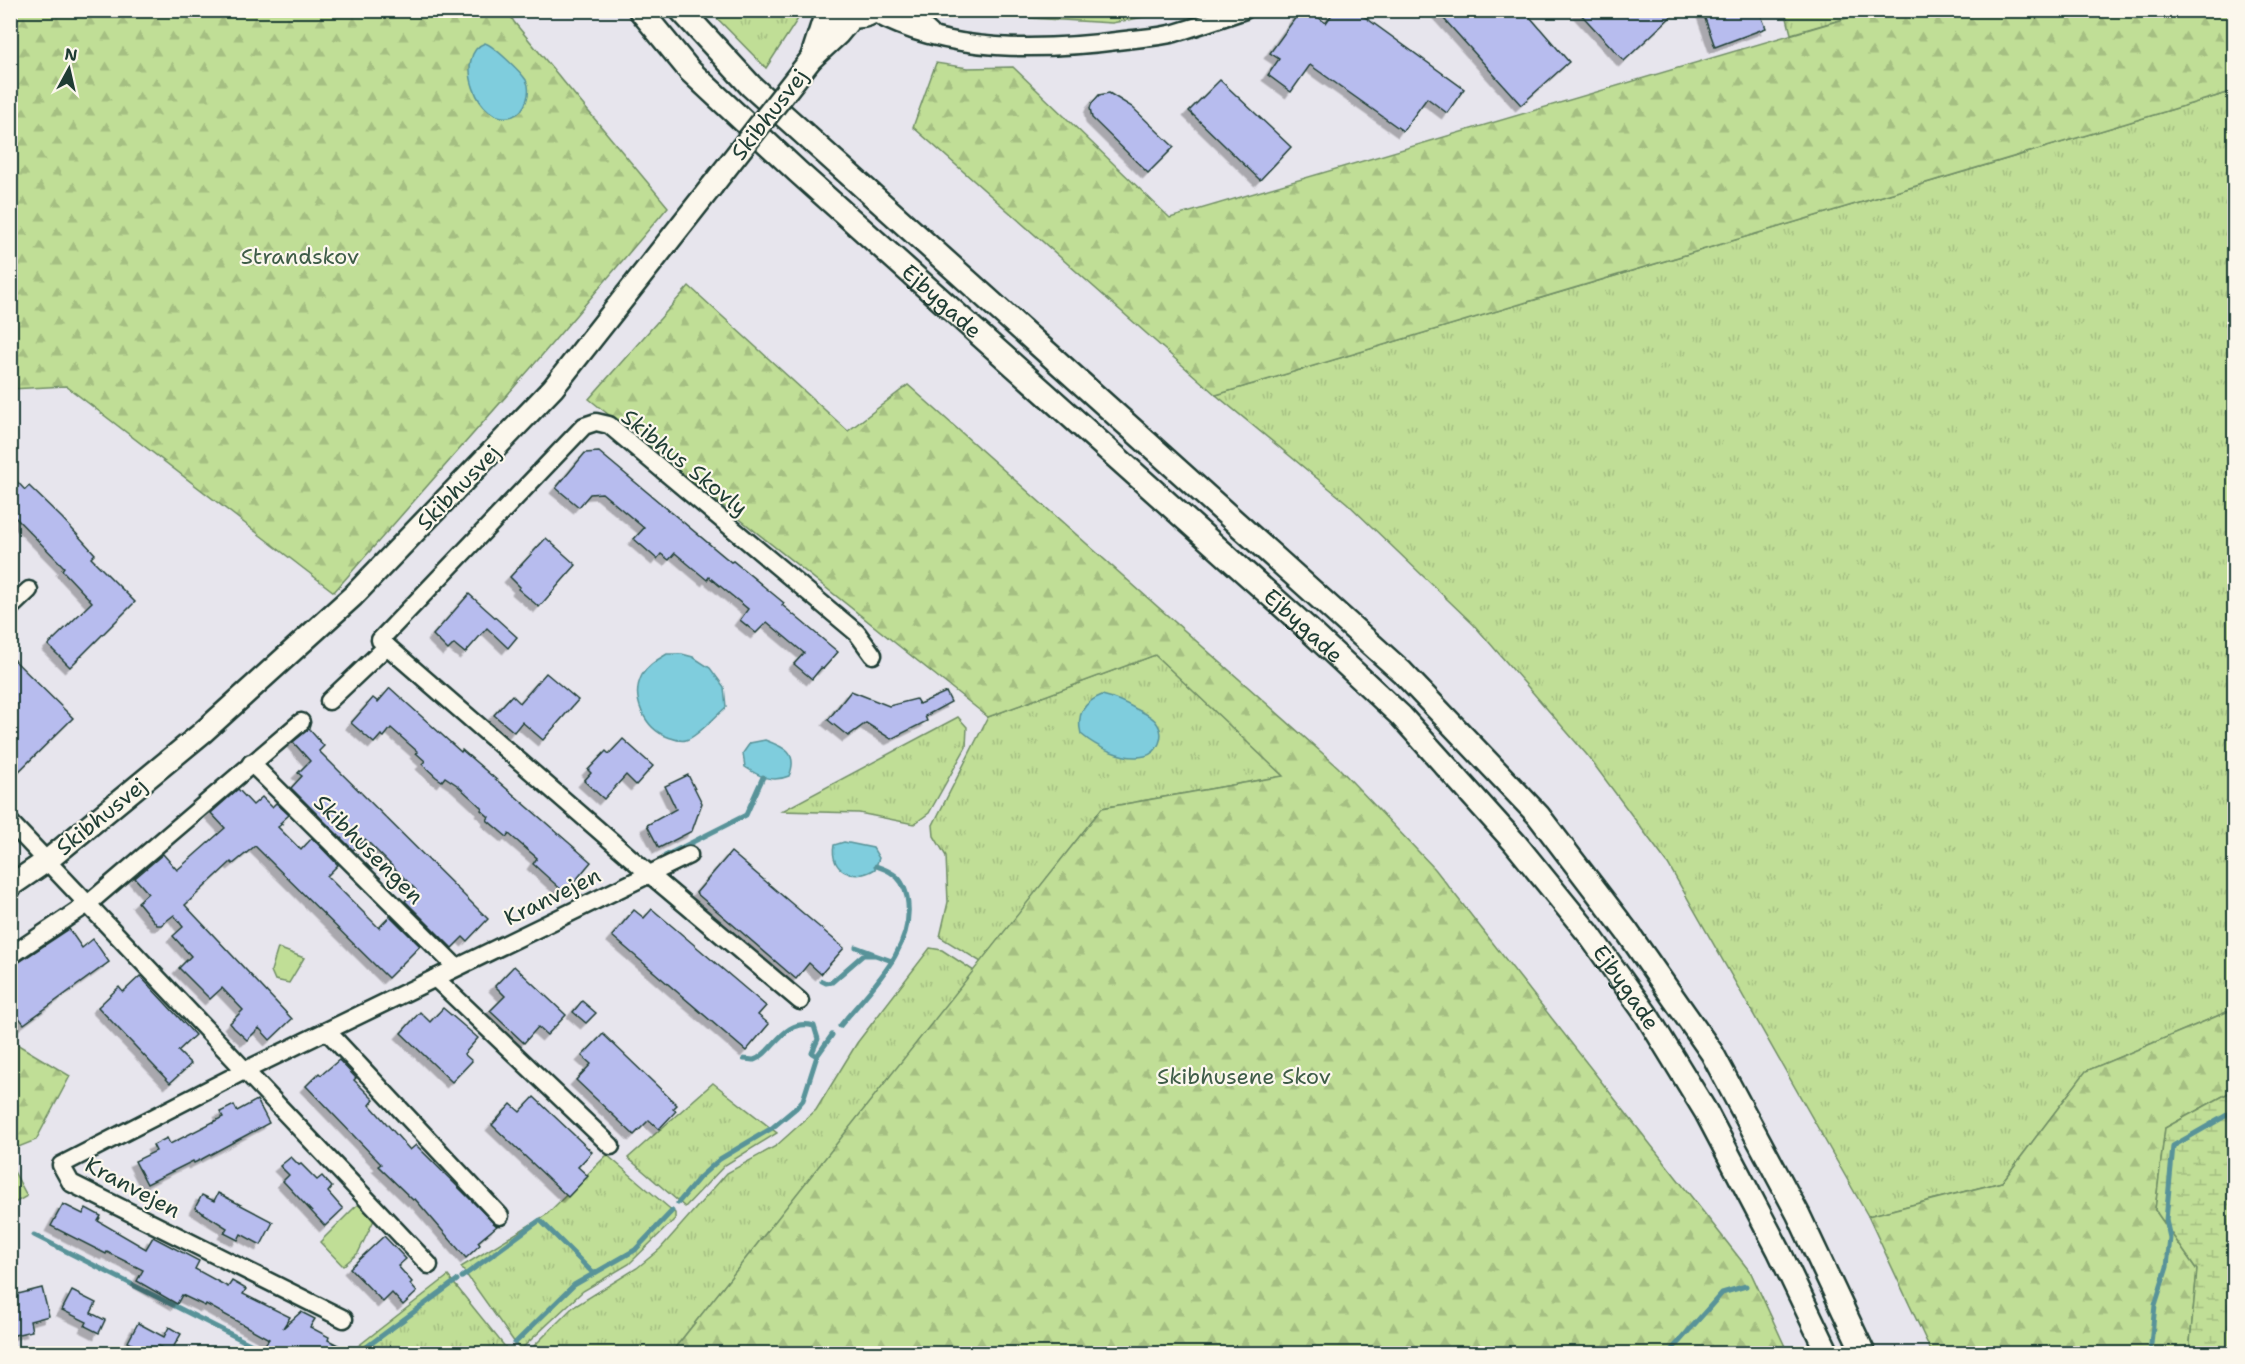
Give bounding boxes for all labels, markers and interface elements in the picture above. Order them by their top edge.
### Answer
north arrow [39,39,99,99]
text: N [63,43,79,66]
street label: Skibhusvej [725,63,814,166]
park label: Strandskov [241,242,359,271]
street label: Ejbygade [895,258,988,345]
street label: Skibhus Skovly [615,402,754,522]
street label: Skibhusvej [410,438,507,537]
street label: Ejbygade [1257,582,1349,670]
street label: Skibhusvej [50,771,153,862]
street label: Skibhusengen [307,788,430,911]
street label: Kranvejen [499,861,605,932]
street label: Ejbygade [1586,939,1666,1036]
park label: Skibhusene Skov [1157,1062,1331,1091]
street label: Kranvejen [80,1150,186,1225]

